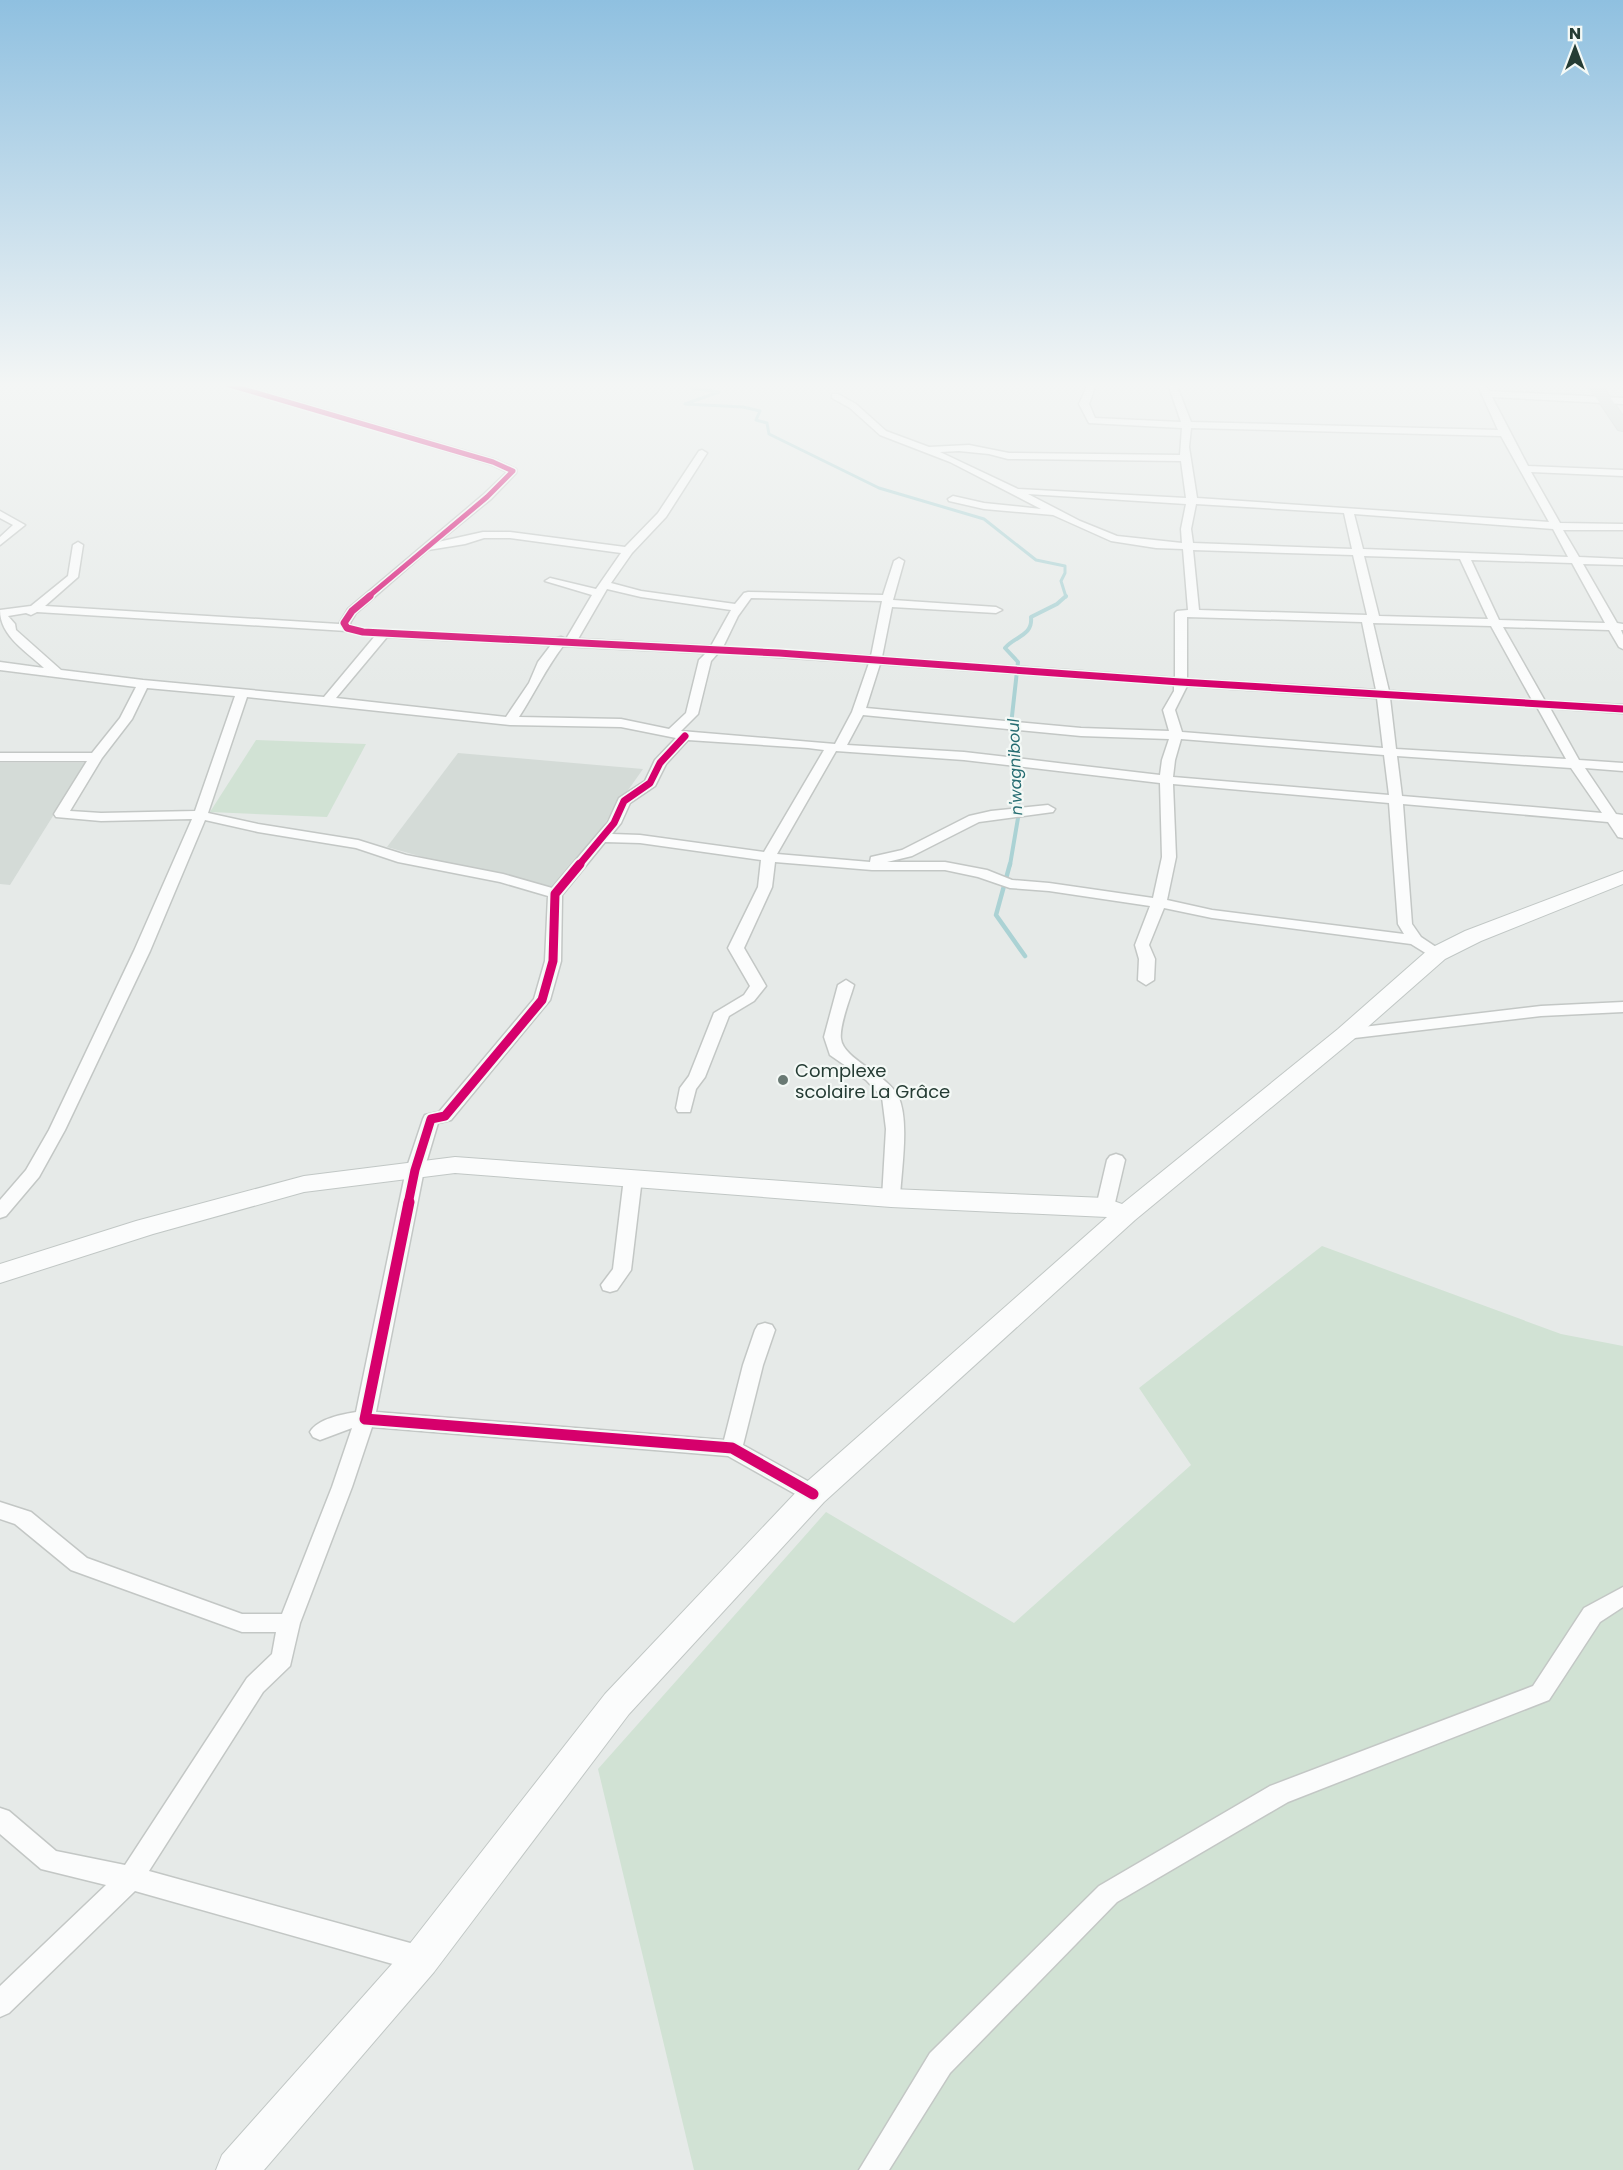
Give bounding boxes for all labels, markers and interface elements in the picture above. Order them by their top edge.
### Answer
north arrow [1545,18,1605,78]
text: N [1569,22,1581,45]
water label: n'wagniboul [1002,718,1028,816]
place label: Complexe scolaire La Grâce [795,1058,950,1104]
marker: Complexe scolaire La Grâce [776,1073,790,1087]

